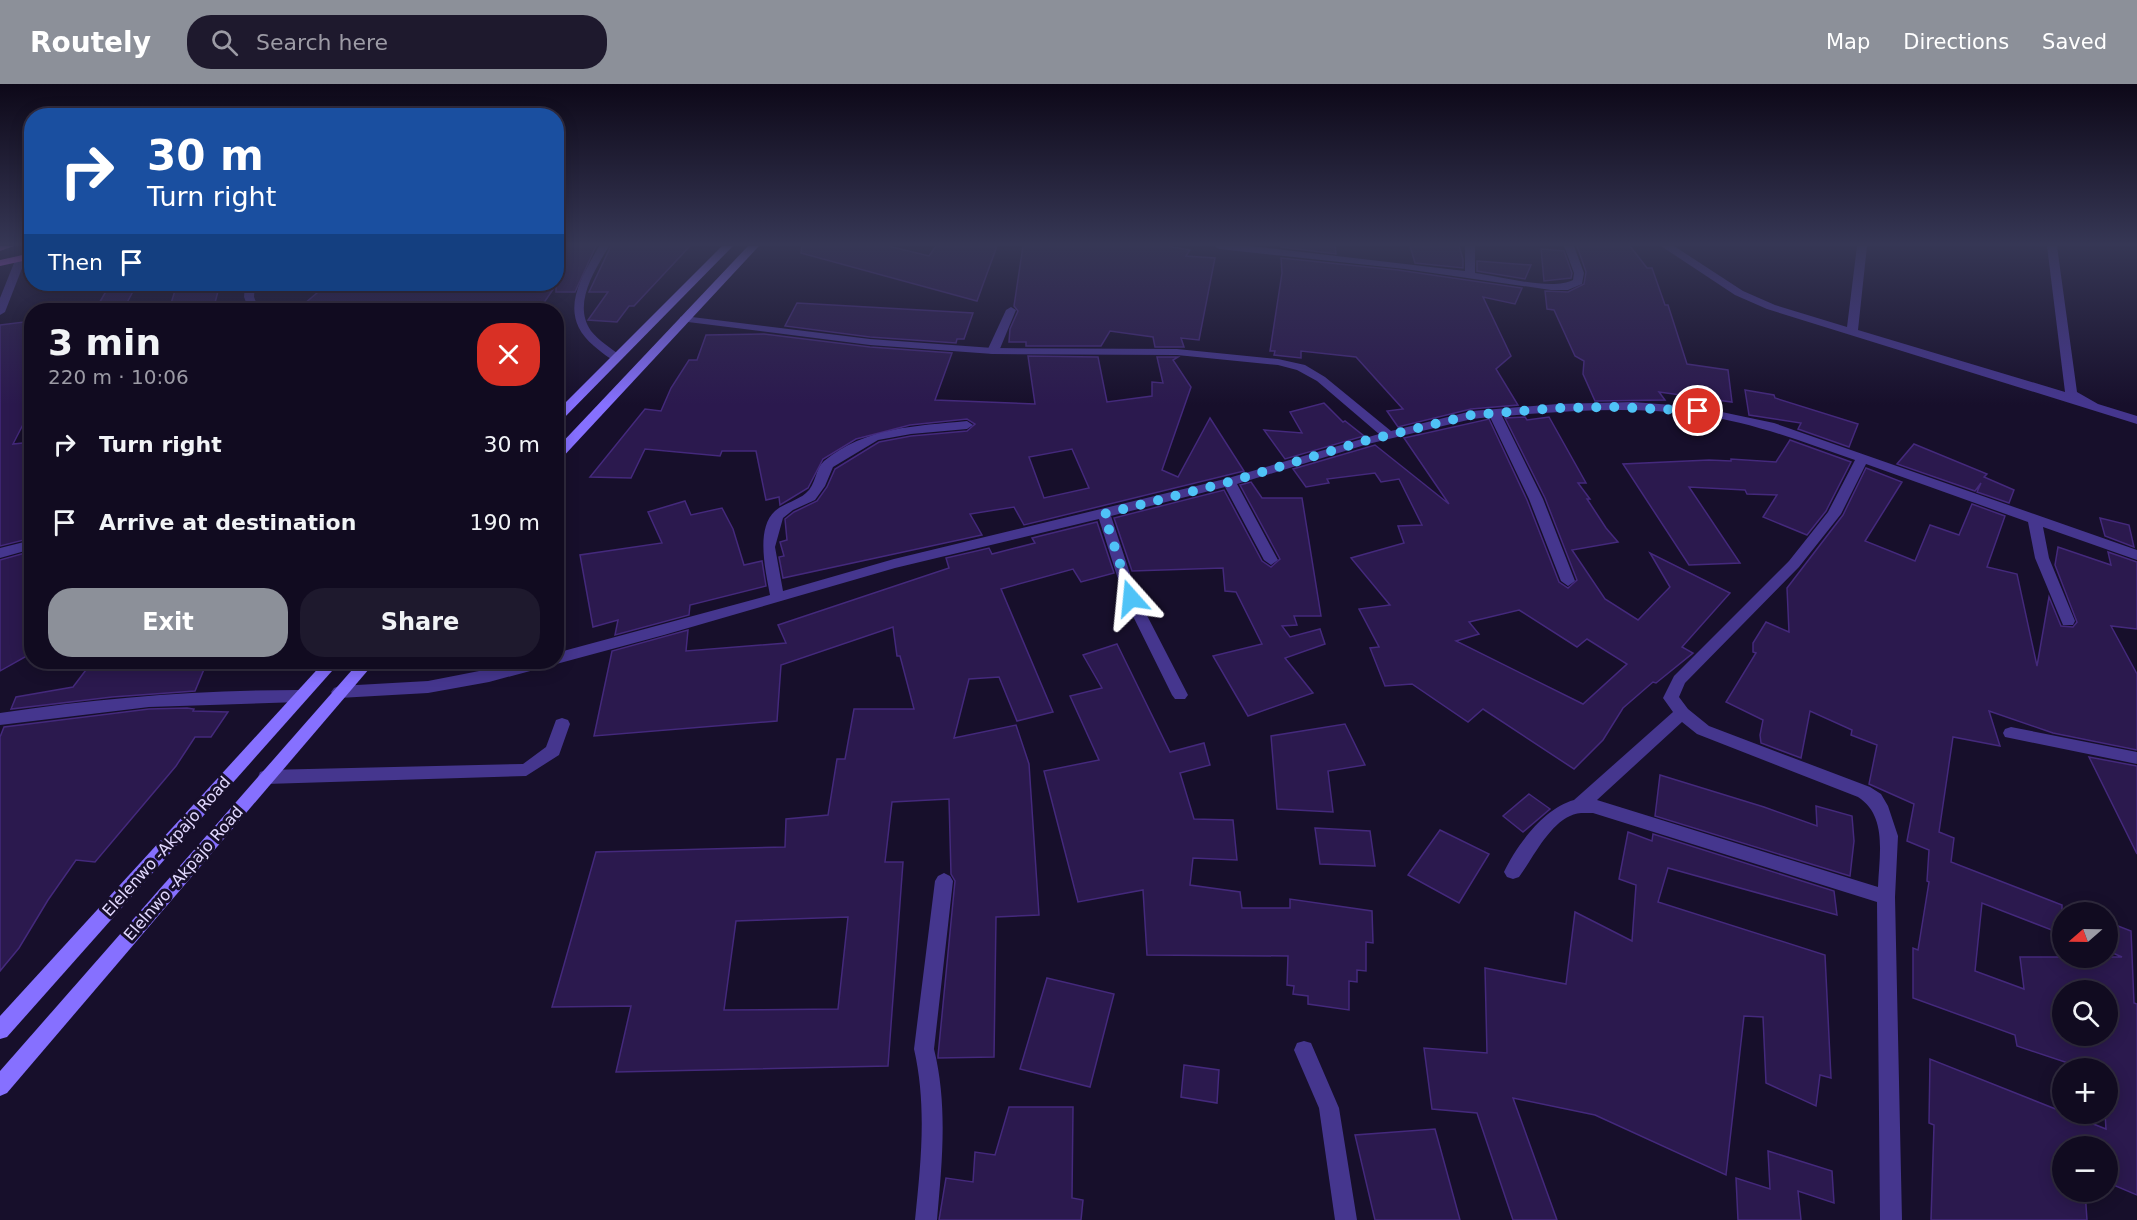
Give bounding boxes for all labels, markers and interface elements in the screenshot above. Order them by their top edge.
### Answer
search box [187,15,607,69]
text: Routely [30,26,151,59]
icon: search [208,26,241,59]
text: Search here [256,30,388,55]
text: Map [1826,30,1870,54]
text: Directions [1903,30,2009,54]
text: Saved [2042,30,2107,54]
text: 30 m [147,131,264,180]
icon: right [48,132,126,210]
text: Turn right [147,181,276,212]
icon: arrive [115,246,148,279]
text: Then [48,250,103,275]
text: 3 min [48,322,161,363]
button: close [477,323,540,386]
text: 220 m · 10:06 [48,365,189,389]
pin [1672,385,1723,436]
icon: arrive [1681,394,1714,427]
icon: right [48,428,81,461]
text: Turn right [99,432,222,457]
text: 30 m [484,432,540,457]
icon: arrive [48,506,81,539]
text: Arrive at destination [99,510,356,535]
text: 190 m [470,510,540,535]
position arrow [1099,566,1163,630]
button: Exit [48,588,288,657]
button: Share [300,588,540,657]
street label: Elelenwo -Akpajo Road [98,772,234,920]
street label: Elelnwo -Akpajo Road [120,802,247,944]
north arrow [2052,902,2118,968]
map controls [2052,902,2118,1202]
button: search [2052,980,2118,1046]
button: + [2052,1058,2118,1124]
button: − [2052,1136,2118,1202]

